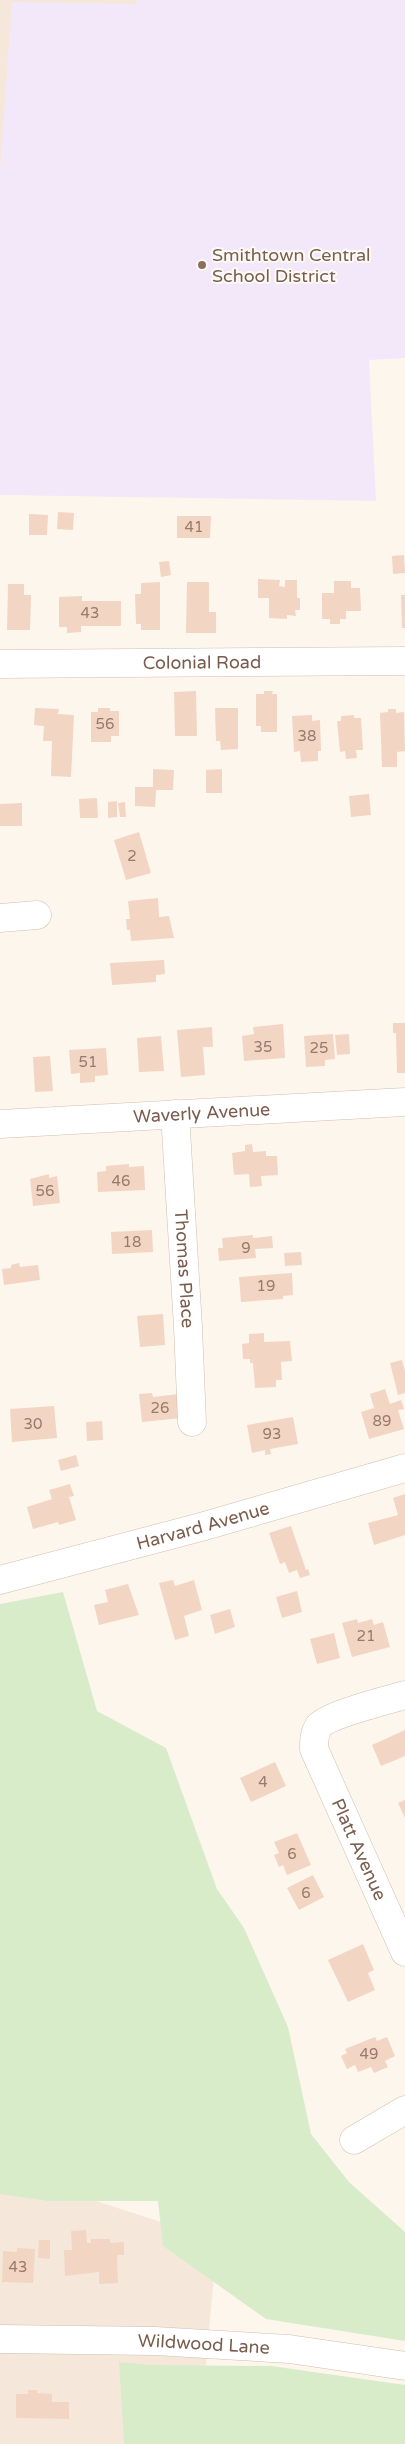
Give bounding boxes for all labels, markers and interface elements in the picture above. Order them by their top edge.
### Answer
place label: Smithtown Central School District [212,244,371,287]
marker: Smithtown Central School District [196,259,208,271]
house number: 41 [185,518,203,536]
house number: 43 [81,604,99,622]
street label: Colonial Road [143,651,261,674]
house number: 56 [96,715,114,733]
house number: 38 [298,727,316,745]
house number: 2 [127,847,137,865]
house number: 35 [254,1038,272,1056]
house number: 25 [310,1039,328,1057]
house number: 51 [79,1053,97,1071]
street label: Waverly Avenue [133,1098,271,1128]
house number: 46 [112,1172,130,1190]
house number: 56 [36,1182,54,1200]
street label: Thomas Place [170,1209,199,1329]
house number: 18 [123,1233,141,1251]
house number: 9 [241,1239,251,1257]
house number: 19 [257,1277,275,1295]
house number: 26 [151,1399,169,1417]
house number: 89 [373,1412,391,1430]
house number: 30 [24,1415,42,1433]
house number: 93 [263,1425,281,1443]
street label: Harvard Avenue [134,1497,272,1555]
house number: 21 [357,1627,375,1645]
house number: 4 [258,1773,268,1791]
street label: Platt Avenue [327,1795,391,1904]
house number: 6 [287,1845,297,1863]
house number: 6 [301,1884,311,1902]
house number: 49 [360,2045,378,2063]
house number: 43 [9,2258,27,2276]
street label: Wildwood Lane [138,2330,271,2359]

